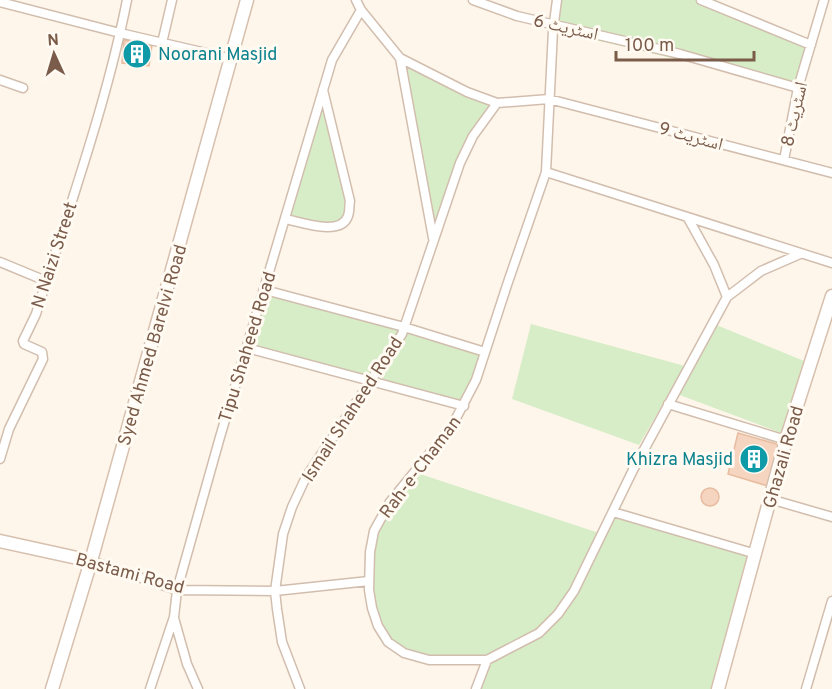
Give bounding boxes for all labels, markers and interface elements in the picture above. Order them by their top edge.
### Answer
street label: اسٹریٹ 6 [531,10,600,47]
north arrow [24,24,84,84]
scale bar [616,24,754,62]
text: N [47,31,60,51]
text: 100 m [625,35,674,58]
building icon: Noorani Masjid [121,38,153,70]
place label: Noorani Masjid [158,44,277,67]
street label: اسٹریٹ 8 [777,80,814,149]
street label: اسٹریٹ 9 [656,118,725,157]
street label: N Naizi Street [27,199,83,312]
street label: Syed Ahmed Barelvi Road [114,242,193,449]
street label: Tipu Shaheed Road [215,269,282,426]
street label: Ismail Shaheed Road [298,333,409,487]
street label: Ghazali Road [759,403,810,511]
street label: Rah-e-Chaman [375,412,467,524]
building icon: Khizra Masjid [738,443,770,475]
place label: Khizra Masjid [626,449,733,472]
street label: Bastami Road [73,549,187,600]

